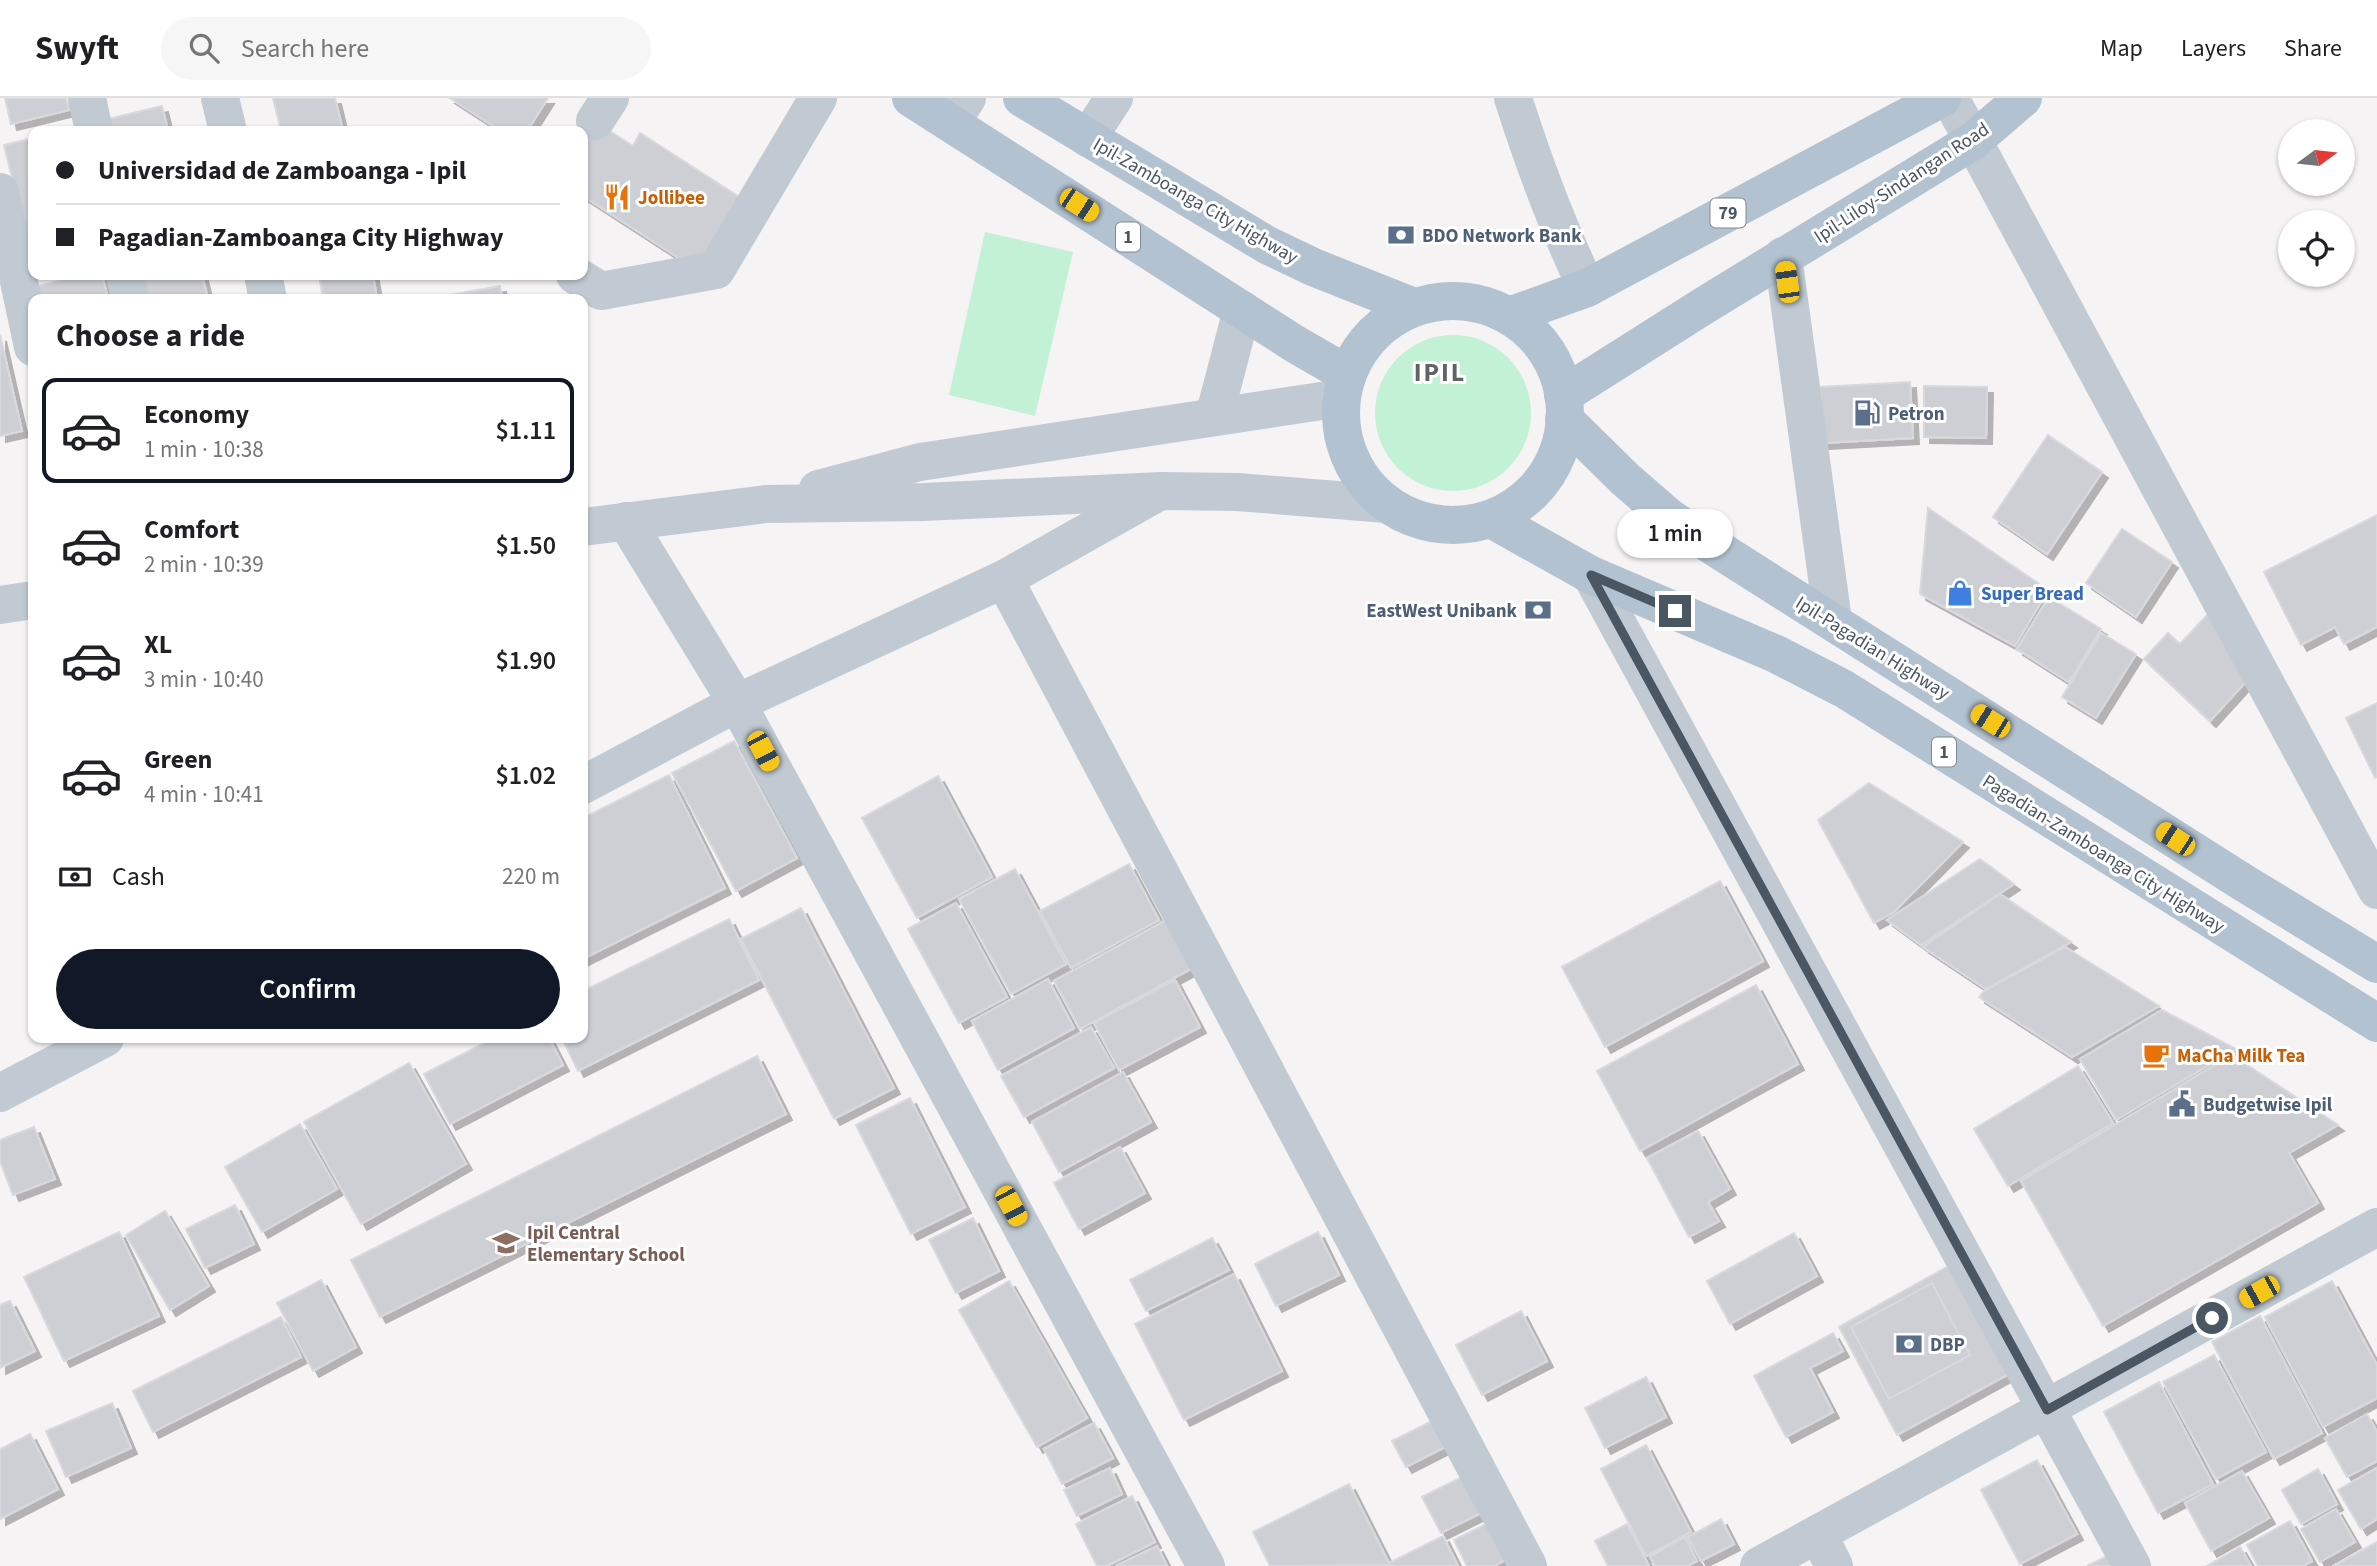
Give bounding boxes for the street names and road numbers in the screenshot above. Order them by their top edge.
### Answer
street label: Ipil-Liloy-Sindangan Road [1809,116,1995,250]
street label: Ipil-Zamboanga City Highway [1088,131,1303,271]
road number: 79 [1710,198,1746,228]
road number: 1 [1116,222,1140,252]
street label: Ipil-Pagadian Highway [1790,590,1955,707]
road number: 1 [1932,738,1956,766]
street label: Pagadian-Zamboanga City Highway [1977,768,2230,940]

